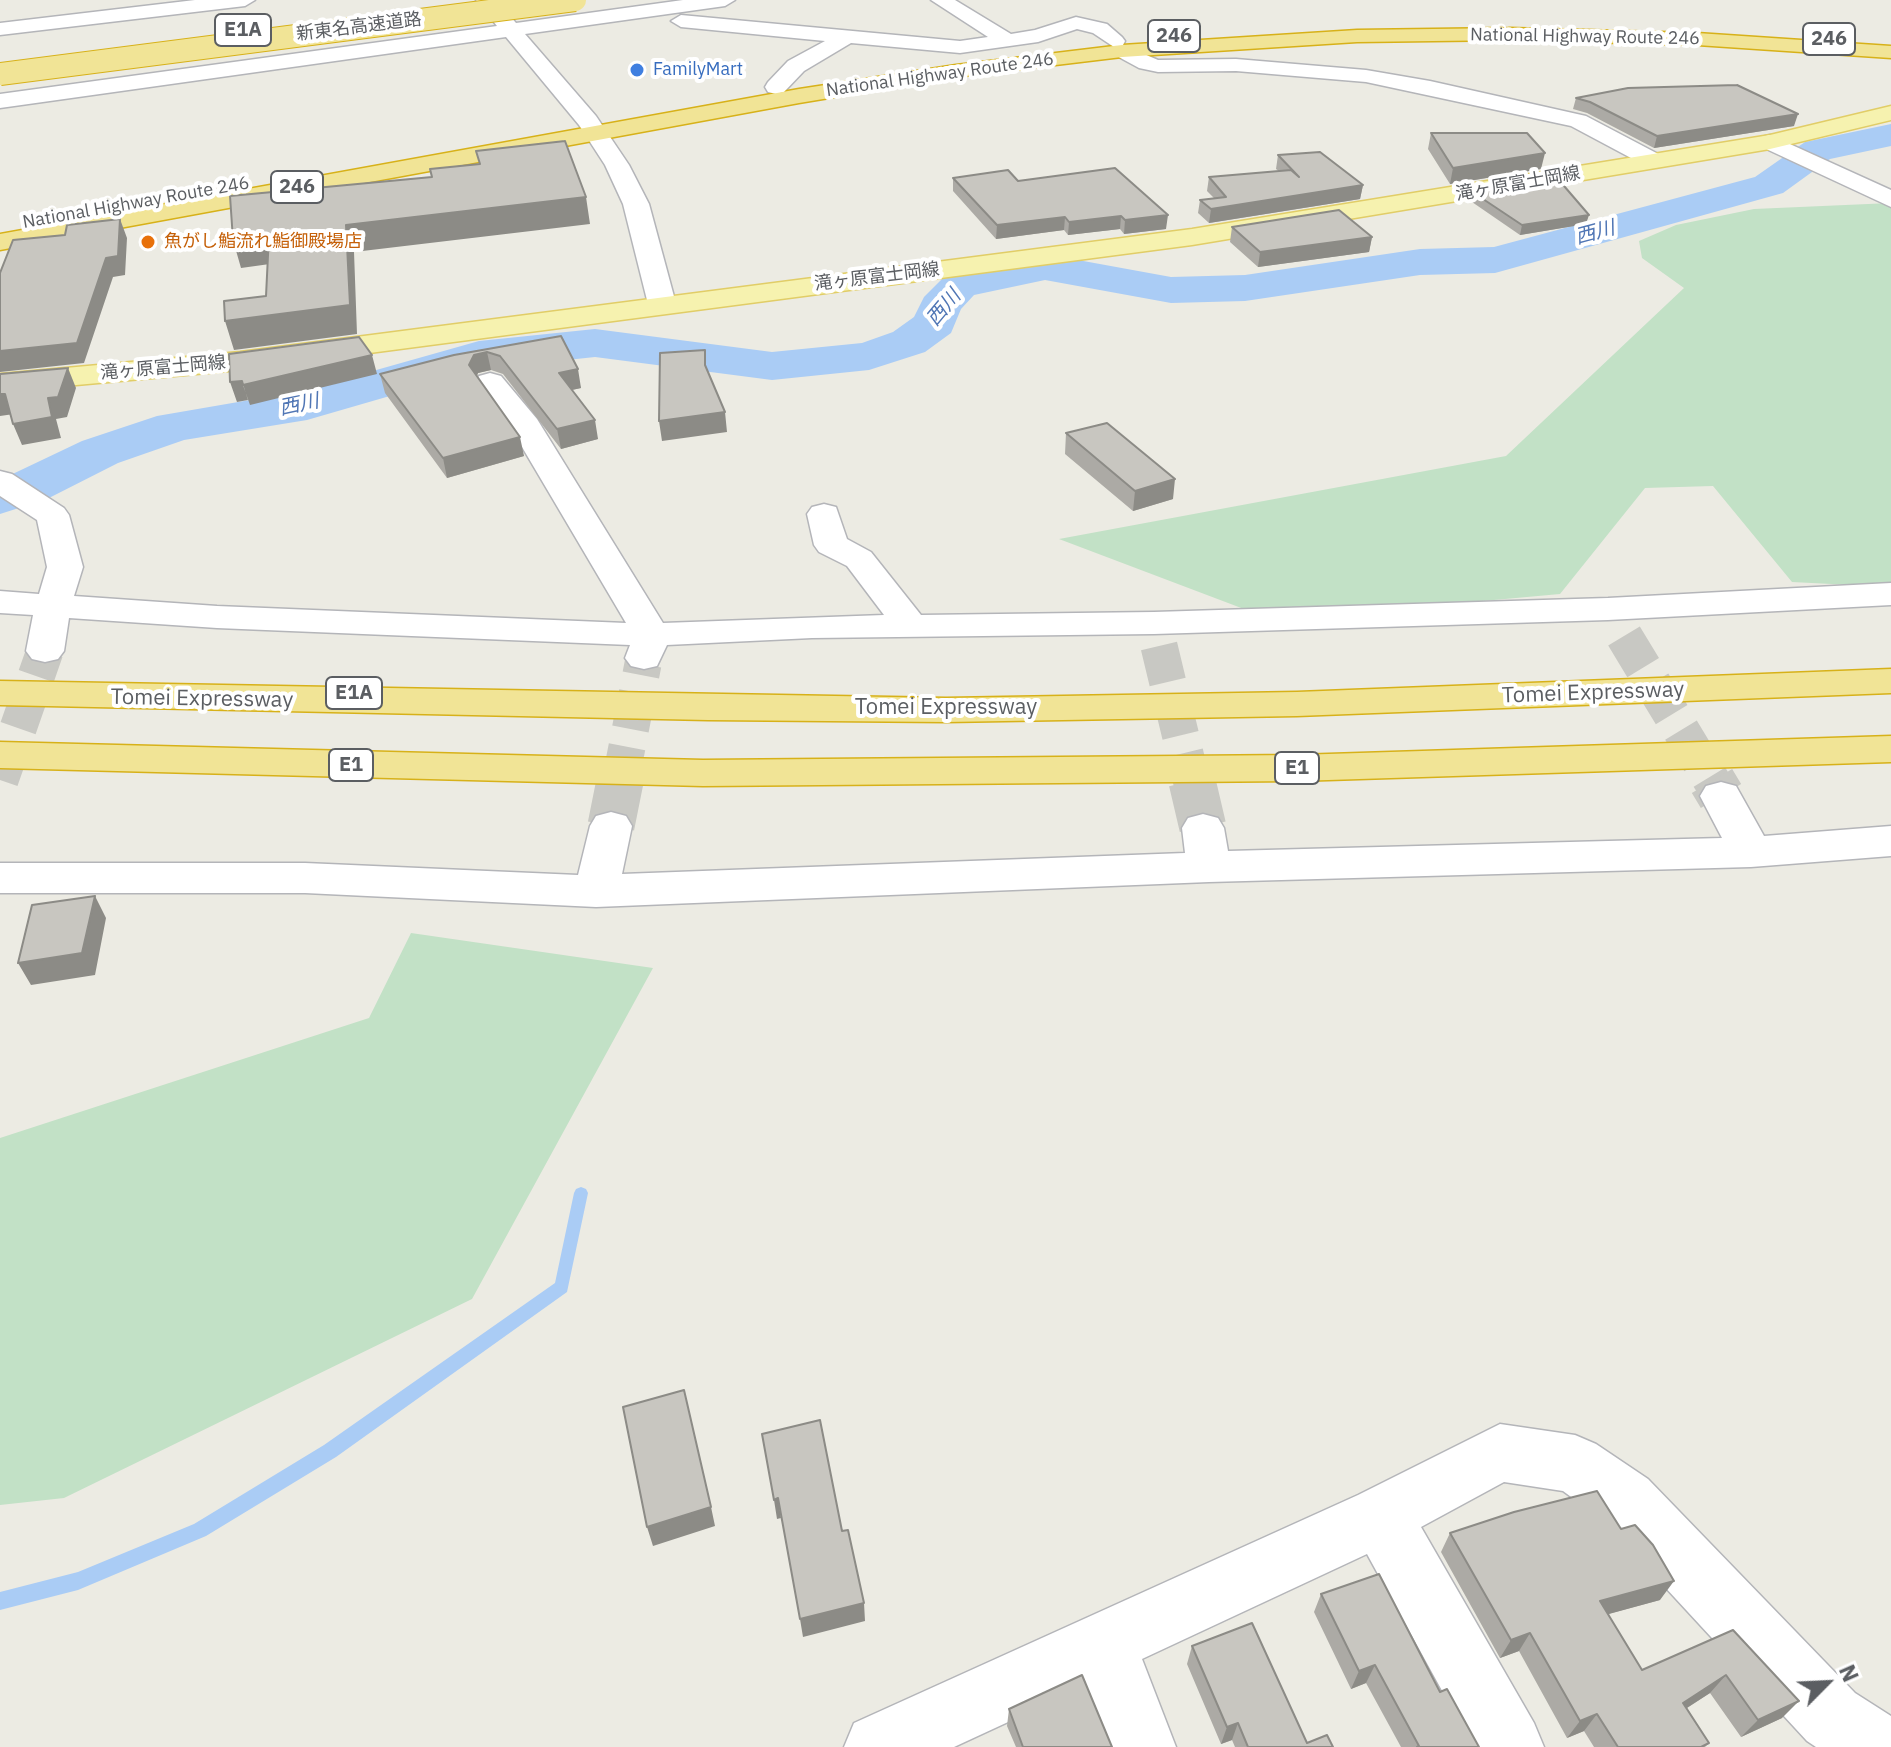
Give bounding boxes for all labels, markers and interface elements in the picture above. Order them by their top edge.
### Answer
street label: 新東名高速道路 [295,9,423,45]
road number: E1A [215,14,271,46]
road number: 246 [1148,20,1200,52]
road number: 246 [1803,23,1855,55]
street label: National Highway Route 246 [1470,24,1700,50]
street label: National Highway Route 246 [825,48,1055,102]
place label: FamilyMart [653,59,743,81]
marker: FamilyMart [628,61,646,79]
street label: 滝ヶ原富士岡線 [1454,162,1582,206]
road number: 246 [271,171,323,203]
street label: National Highway Route 246 [21,172,251,234]
water label: 西川 [1573,216,1617,250]
place label: 魚がし鮨流れ鮨御殿場店 [164,231,362,253]
marker: 魚がし鮨流れ鮨御殿場店 [139,233,157,251]
street label: 滝ヶ原富士岡線 [813,259,941,295]
water label: 西川 [922,285,966,331]
street label: 滝ヶ原富士岡線 [99,352,227,384]
water label: 西川 [277,389,321,421]
road number: E1A [326,677,382,709]
street label: Tomei Expressway [1501,677,1685,709]
street label: Tomei Expressway [110,684,294,714]
street label: Tomei Expressway [855,695,1037,721]
road number: E1 [329,749,373,781]
road number: E1 [1275,752,1319,784]
north arrow [1787,1643,1867,1723]
text: N [1833,1660,1866,1686]

